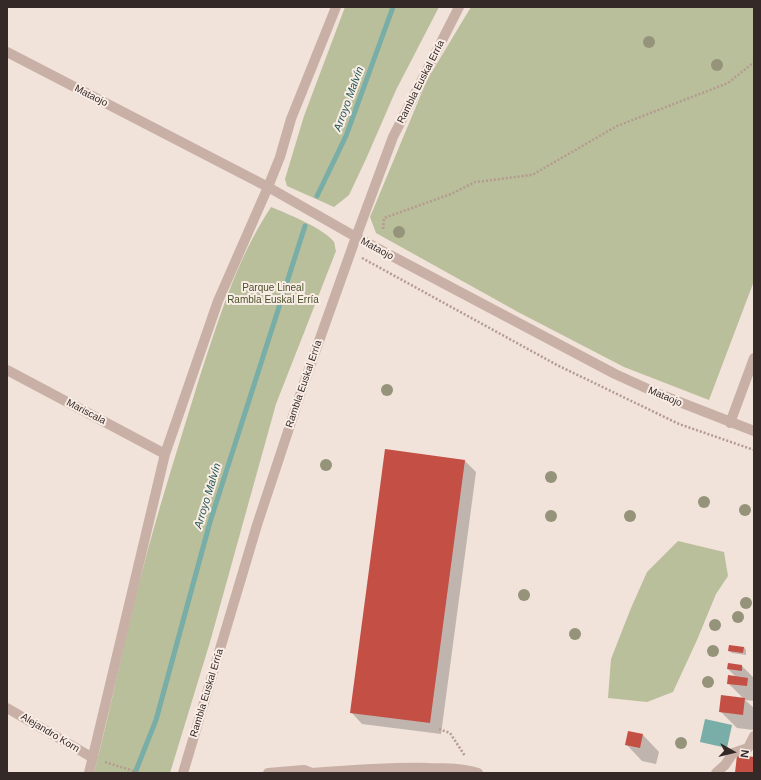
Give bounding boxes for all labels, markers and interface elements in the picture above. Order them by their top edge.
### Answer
street label: Rambla Euskal Erría [395,38,447,126]
water label: Arroyo Malvín [331,65,367,133]
street label: Mataojo [72,83,110,109]
street label: Mataojo [358,235,396,263]
park label: Parque Lineal Rambla Euskal Erría [227,282,319,306]
street label: Rambla Euskal Erría [283,339,325,429]
street label: Mataojo [646,385,684,409]
street label: Mariscala [64,397,108,427]
water label: Arroyo Malvín [192,462,224,530]
street label: Rambla Euskal Erría [188,647,226,739]
street label: Alejandro Korn [19,711,81,755]
north arrow [713,732,753,772]
text: N [738,749,751,758]

